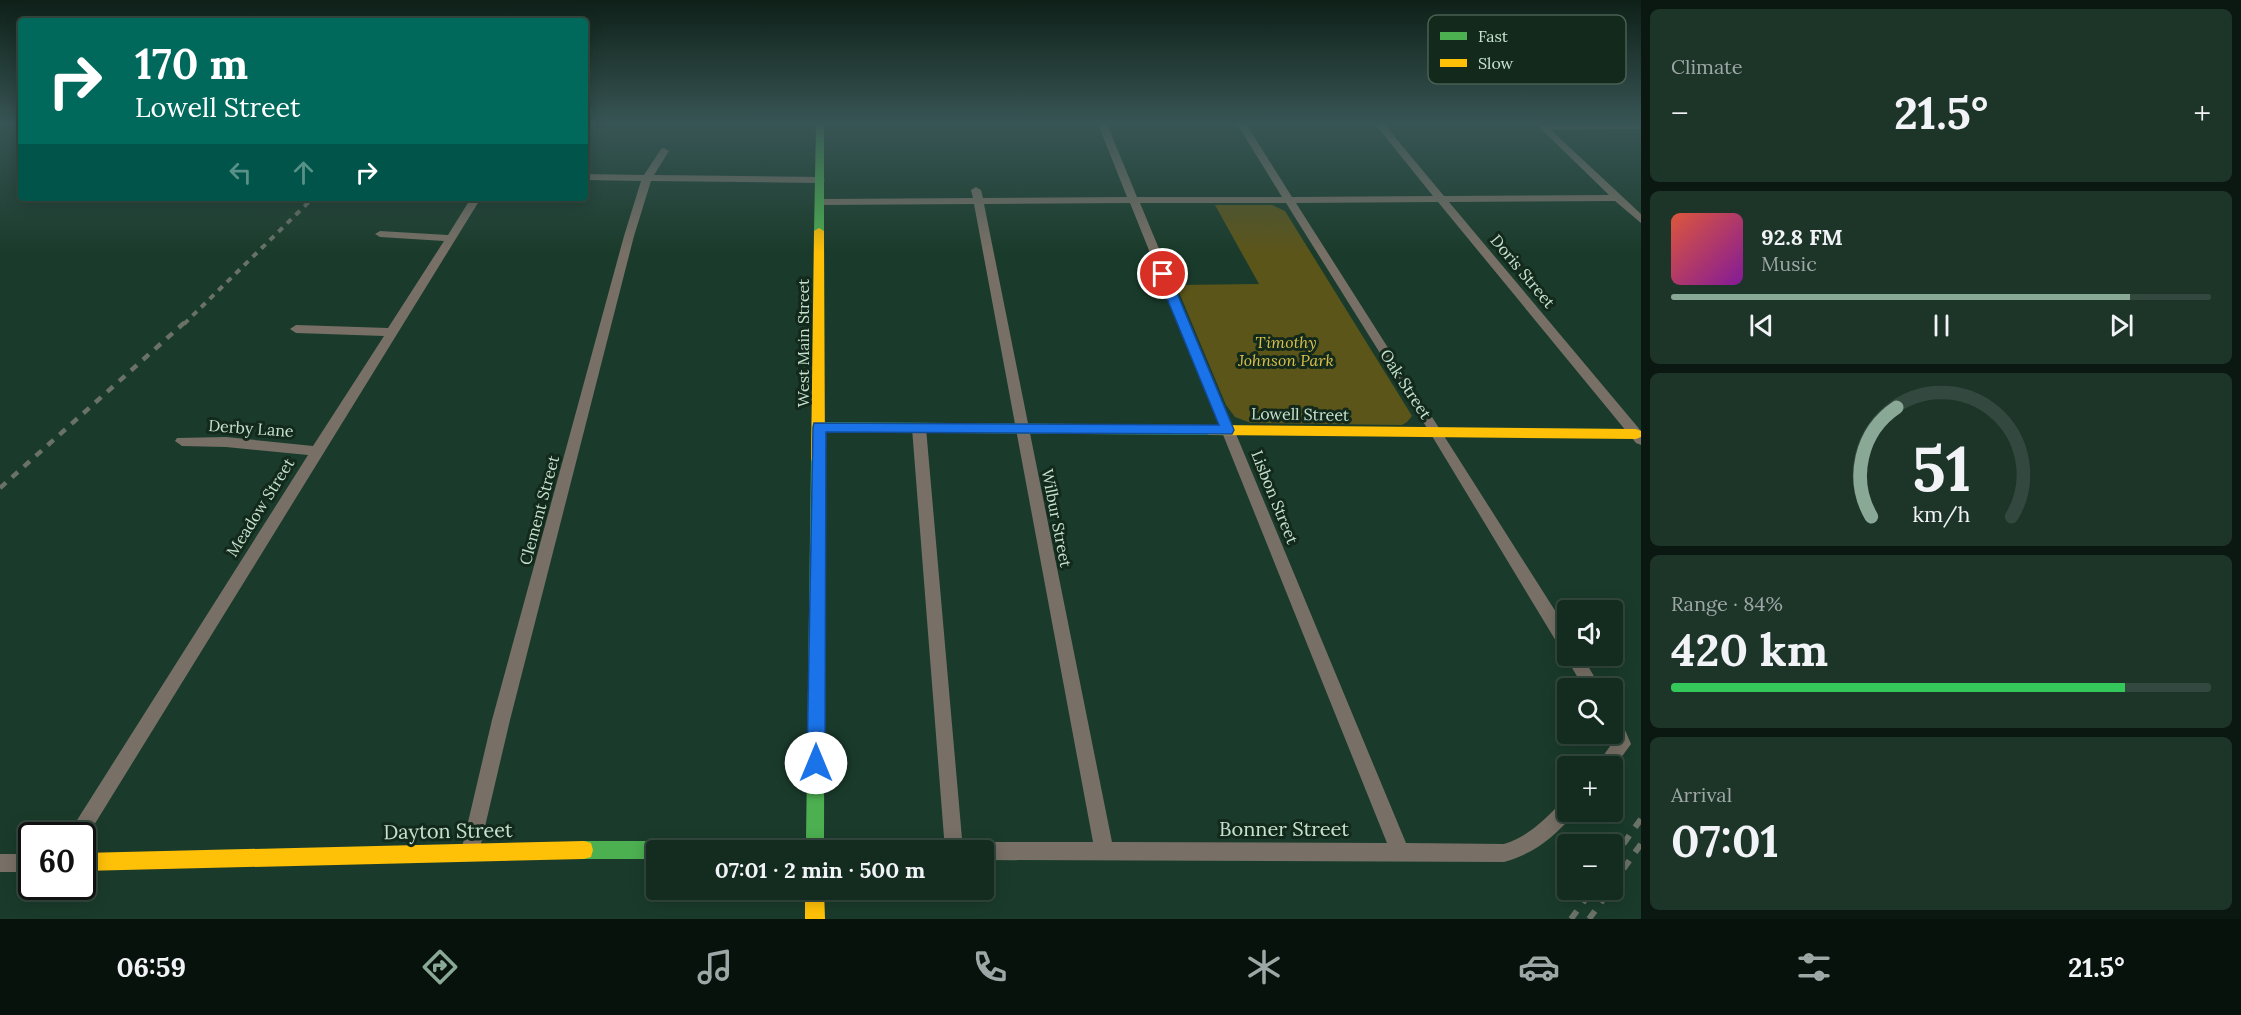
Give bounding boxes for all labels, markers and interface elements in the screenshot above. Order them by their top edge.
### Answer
legend [1428,15,1626,84]
text: Fast [1478,26,1509,46]
text: 170 m [135,37,248,91]
icon: right [36,42,114,120]
text: Slow [1478,53,1514,73]
text: Climate [1671,54,1743,79]
text: 21.5° [1894,84,1988,141]
text: Lowell Street [135,90,300,124]
text: − [1671,92,1689,134]
text: + [2193,92,2211,134]
icon: left [224,156,257,189]
icon: ahead [287,156,320,189]
icon: right [350,156,383,189]
text: 92.8 FM [1761,223,1843,251]
street label: Doris Street [1487,230,1560,312]
pin [1137,248,1188,299]
text: Music [1761,251,1817,276]
icon: arrive [1146,257,1179,290]
street label: West Main Street [793,278,813,407]
icon: previous [1745,309,1778,342]
icon: pause [1925,309,1958,342]
icon: next [2105,309,2138,342]
park label: Timothy Johnson Park [1237,332,1334,370]
street label: Oak Street [1376,345,1436,423]
street label: Lowell Street [1251,403,1350,425]
street label: Derby Lane [208,415,295,441]
text: 51 [1911,428,1971,508]
street label: Lisbon Street [1247,447,1303,547]
street label: Clement Street [515,452,563,567]
street label: Meadow Street [222,453,299,560]
street label: Wilbur Street [1038,467,1076,570]
text: km/h [1912,500,1970,528]
text: Range · 84% [1671,591,1783,616]
map controls [1557,600,1623,900]
button: sound [1557,600,1623,666]
text: 420 km [1671,621,1828,678]
button: search [1557,678,1623,744]
position arrow [784,731,848,795]
button: + [1557,756,1623,822]
text: Arrival [1671,782,1732,807]
text: 07:01 [1671,812,1779,869]
street label: Bonner Street [1219,816,1349,841]
street label: Dayton Street [383,817,513,844]
speed limit sign: 60 [18,822,96,900]
button: − [1557,834,1623,900]
text: 07:01 · 2 min · 500 m [715,856,925,884]
icon: directions [419,946,461,988]
icon: music [694,946,736,988]
icon: phone [969,946,1011,988]
icon: climate [1243,946,1285,988]
icon: car [1518,946,1560,988]
icon: filters [1793,946,1835,988]
text: 06:59 [116,950,186,984]
text: 21.5° [2068,950,2124,984]

